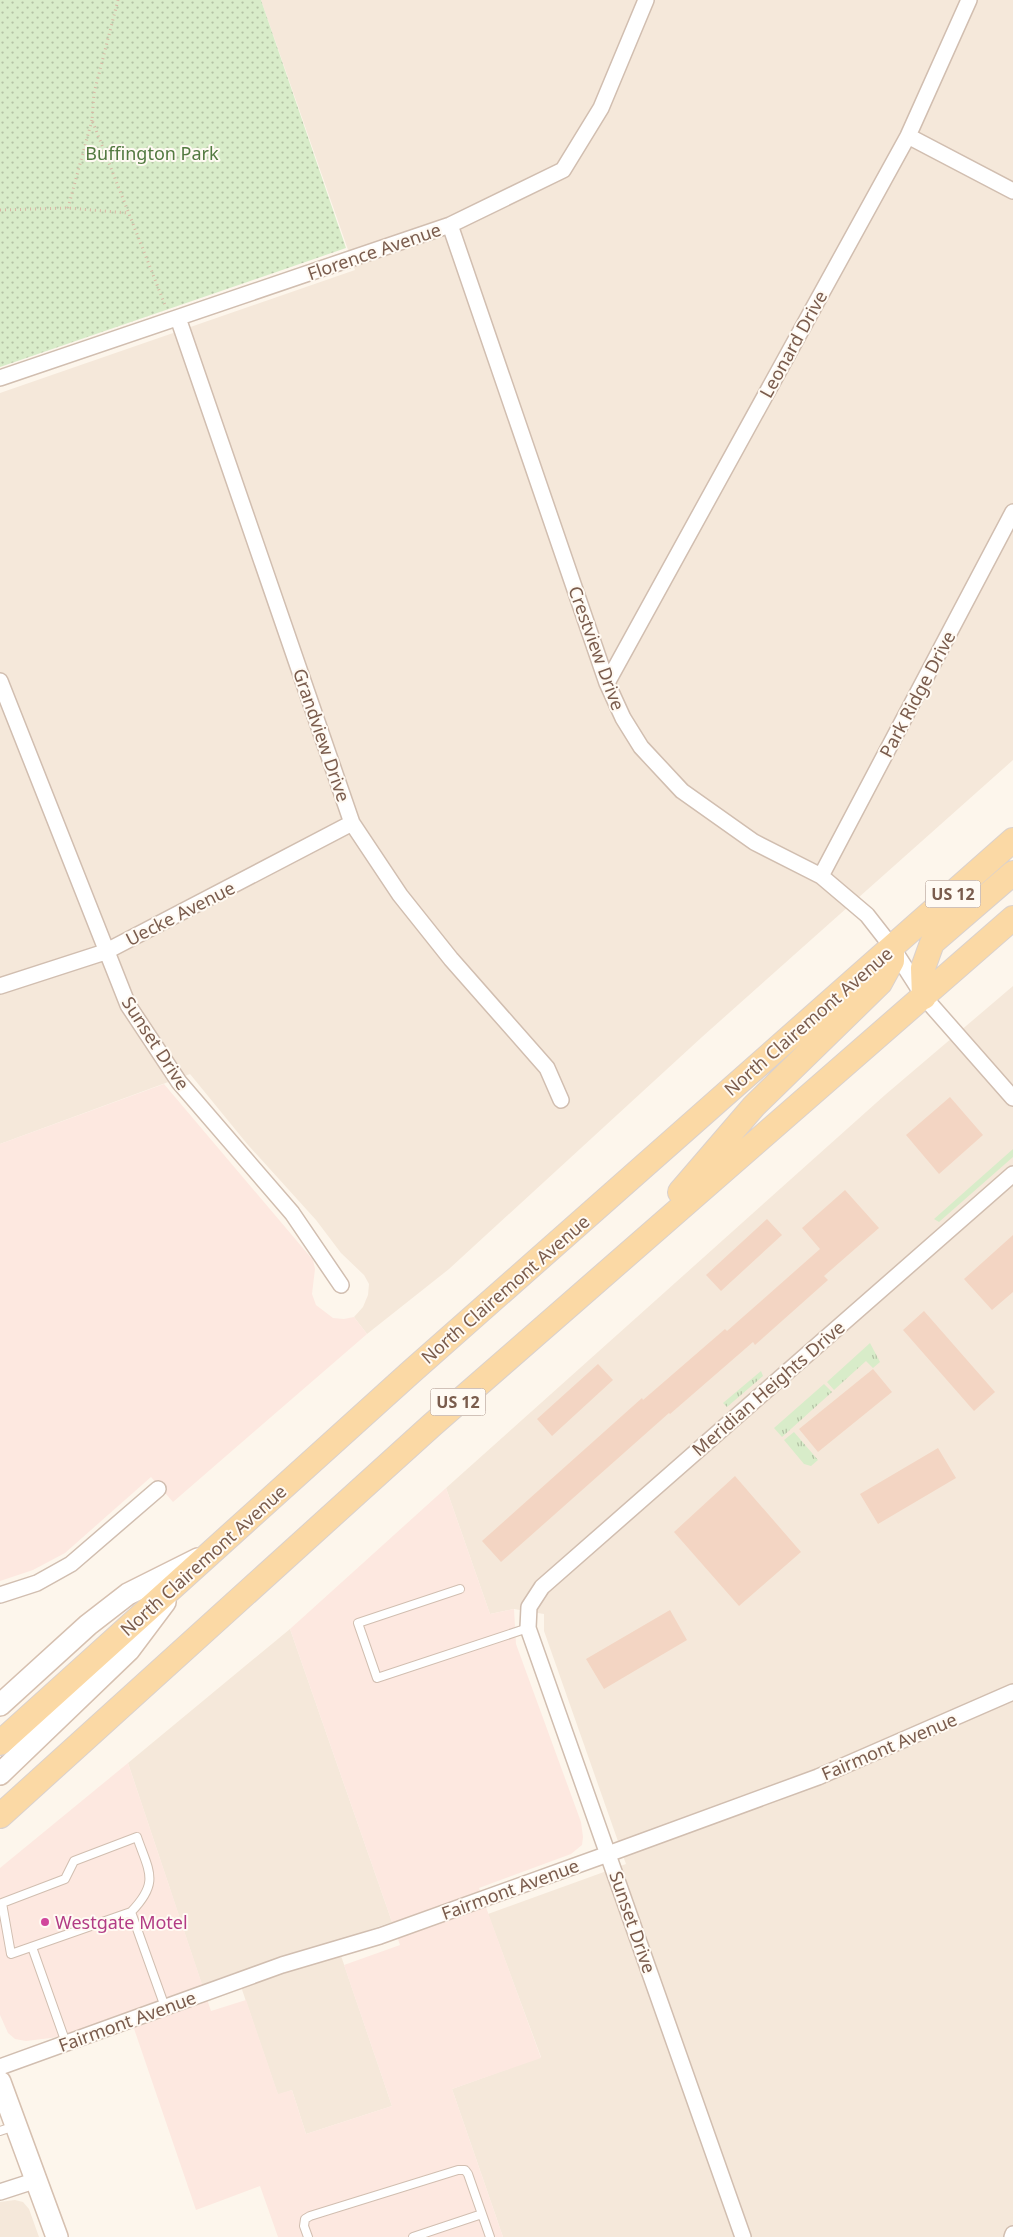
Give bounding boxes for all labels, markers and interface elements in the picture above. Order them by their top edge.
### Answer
park label: Buffington Park [85,141,219,165]
street label: Florence Avenue [304,217,444,285]
street label: Leonard Drive [754,286,832,402]
street label: Crestview Drive [563,583,631,713]
street label: Park Ridge Drive [874,627,960,761]
street label: Grandview Drive [288,665,356,805]
street label: Uecke Avenue [121,875,239,951]
road number: US 12 [926,881,980,908]
street label: North Clairemont Avenue [719,941,897,1101]
street label: Sunset Drive [117,992,195,1094]
street label: North Clairemont Avenue [416,1209,594,1369]
street label: Meridian Heights Drive [687,1315,849,1461]
road number: US 12 [430,1388,486,1415]
street label: North Clairemont Avenue [115,1479,291,1641]
street label: Fairmont Avenue [818,1707,960,1785]
street label: Fairmont Avenue [438,1853,582,1925]
street label: Sunset Drive [604,1868,662,1976]
place label: Westgate Motel [55,1910,188,1934]
marker: Westgate Motel [39,1916,51,1928]
street label: Fairmont Avenue [55,1985,199,2057]

